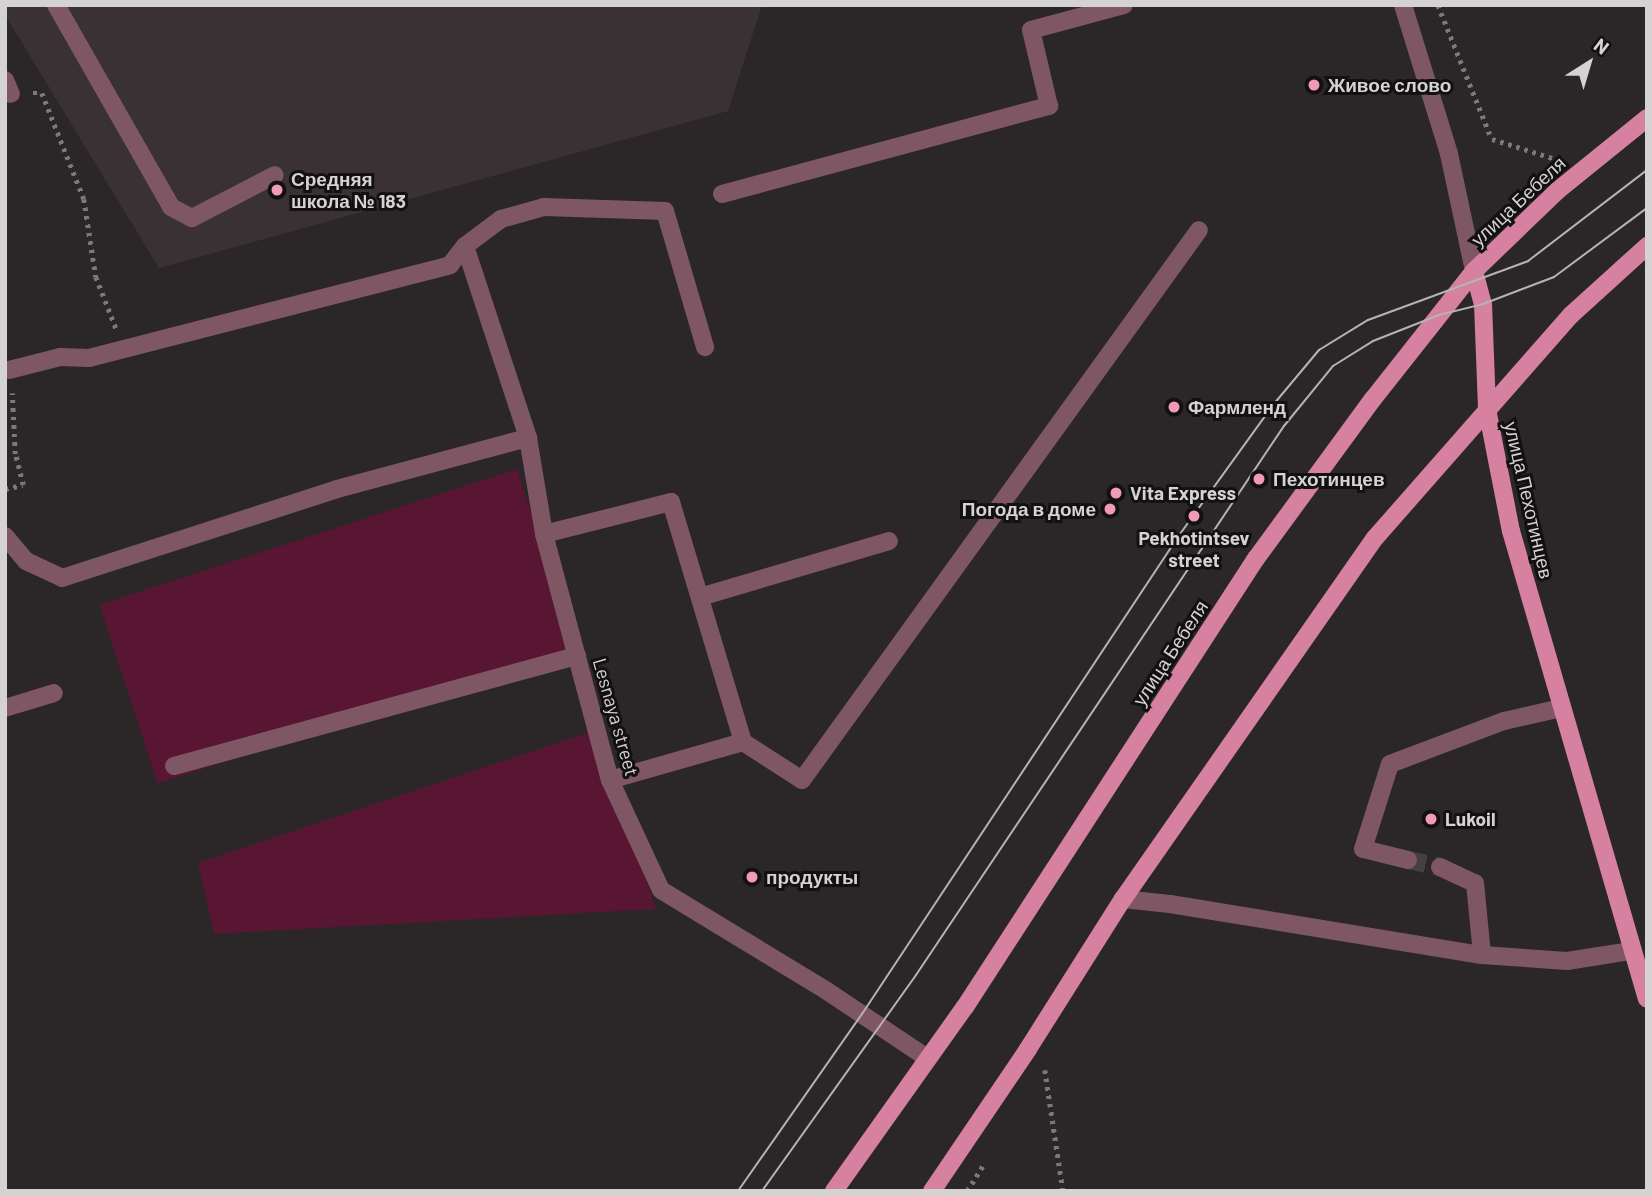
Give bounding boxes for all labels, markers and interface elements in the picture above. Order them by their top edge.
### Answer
north arrow [1554,28,1624,98]
text: N [1590,33,1614,59]
place label: Живое слово [1328,74,1451,96]
marker: Живое слово [1306,77,1322,93]
street label: улица Бебеля [1466,151,1570,251]
place label: Средняя школа № 183 [291,168,406,212]
marker: Средняя школа № 183 [269,182,285,198]
place label: Фармленд [1188,396,1286,418]
marker: Фармленд [1166,399,1182,415]
street label: улица Пехотинцев [1500,419,1558,581]
place label: Пехотинцев [1273,468,1385,490]
marker: Пехотинцев [1251,471,1267,487]
place label: Vita Express [1130,482,1236,504]
marker: Vita Express [1108,485,1124,501]
place label: Погода в доме [962,498,1096,520]
marker: Погода в доме [1102,501,1118,517]
marker: Pekhotintsev street [1186,508,1202,524]
place label: Pekhotintsev street [1139,527,1249,571]
street label: улица Бебеля [1128,596,1212,710]
street label: Lesnaya street [588,655,644,779]
place label: Lukoil [1445,808,1496,830]
marker: Lukoil [1423,811,1439,827]
place label: продукты [766,866,858,888]
marker: продукты [744,869,760,885]

